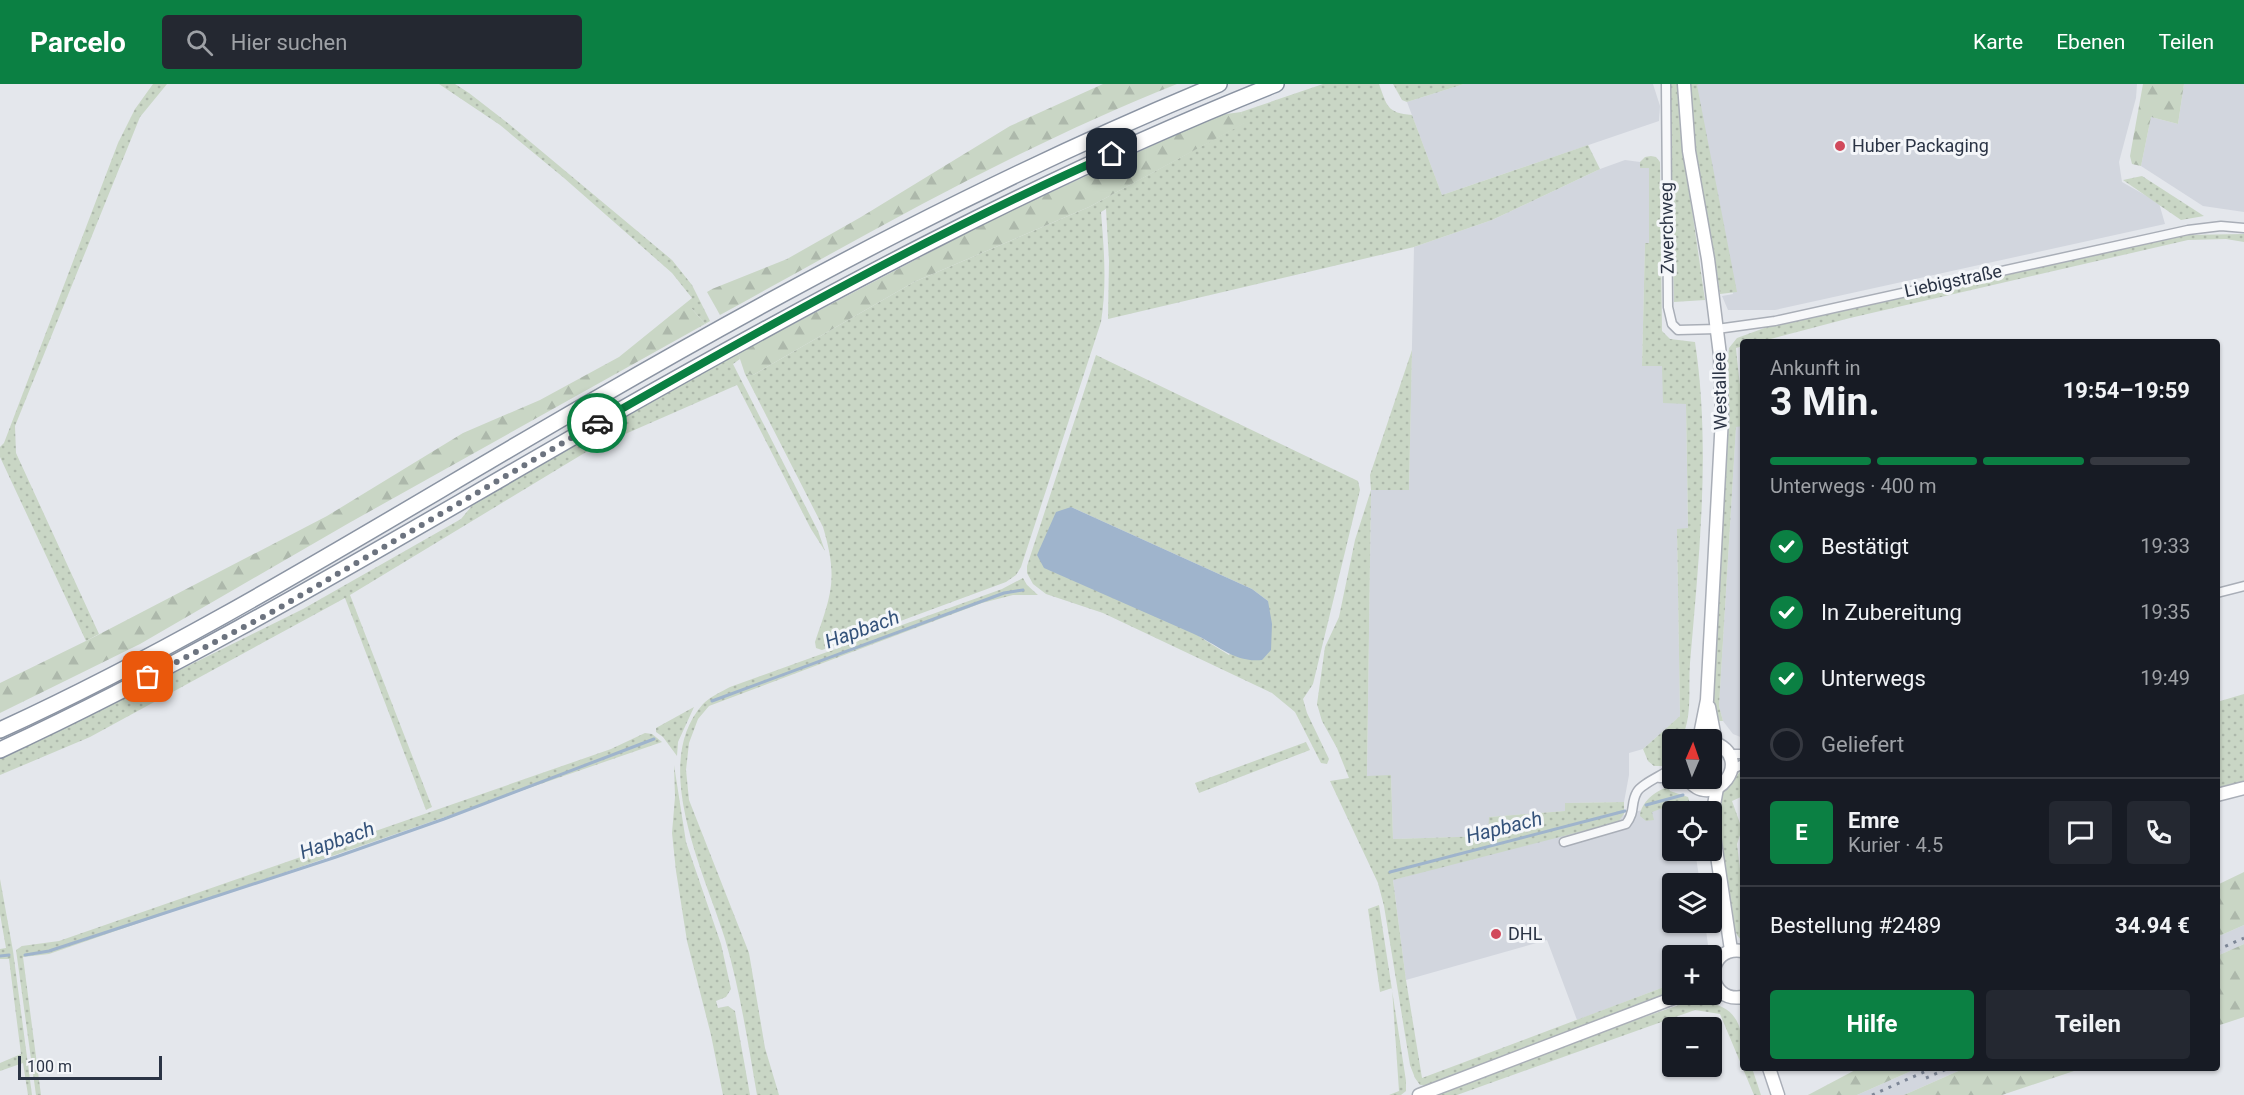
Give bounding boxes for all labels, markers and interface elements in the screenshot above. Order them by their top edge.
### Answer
search box [162,15,582,69]
text: Parcelo [30,26,126,59]
icon: search [183,26,216,59]
text: Hier suchen [231,30,347,55]
text: Karte [1973,30,2023,54]
text: Ebenen [2056,30,2125,54]
text: Teilen [2158,30,2214,54]
pin [1086,128,1137,179]
place label: Huber Packaging [1852,135,1989,156]
icon: home [1095,137,1128,170]
marker: Huber Packaging [1833,139,1847,153]
street label: Zwerchweg [1655,182,1678,274]
street label: Liebigstraße [1902,260,2004,301]
street label: Westallee [1708,352,1731,430]
text: Ankunft in [1770,356,1861,380]
text: 19:54–19:59 [2063,378,2190,403]
text: 3 Min. [1770,379,1880,425]
courier [567,393,627,453]
icon: car [581,407,614,440]
text: Unterwegs · 400 m [1770,474,1937,498]
icon: check [1770,530,1803,563]
text: Bestätigt [1821,534,1909,559]
text: 19:33 [2140,534,2190,558]
icon: check [1770,596,1803,629]
text: In Zubereitung [1821,600,1962,625]
text: 19:35 [2140,600,2190,624]
water label: Hapbach [821,604,903,654]
pin [122,651,173,702]
icon: bag [131,660,164,693]
icon: check [1770,662,1803,695]
text: Unterwegs [1821,666,1926,691]
text: 19:49 [2140,666,2190,690]
north arrow [1662,729,1722,789]
map controls [1662,729,1722,1077]
text: Geliefert [1821,732,1904,757]
button: locate [1662,801,1722,861]
button: chat [2049,801,2112,864]
button: phone [2127,801,2190,864]
water label: Hapbach [1463,806,1545,848]
text: Emre [1848,808,1899,833]
water label: Hapbach [296,816,378,864]
text: E [1795,820,1808,845]
text: Kurier · 4.5 [1848,833,1943,857]
button: layers [1662,873,1722,933]
text: Bestellung #2489 [1770,913,1941,938]
text: 34.94 € [2115,913,2190,938]
place label: DHL [1508,923,1543,944]
marker: DHL [1489,927,1503,941]
button: + [1662,945,1722,1005]
button: Hilfe [1770,990,1974,1059]
button: Teilen [1986,990,2190,1059]
button: − [1662,1017,1722,1077]
scale bar [18,1053,162,1080]
text: 100 m [27,1057,72,1076]

